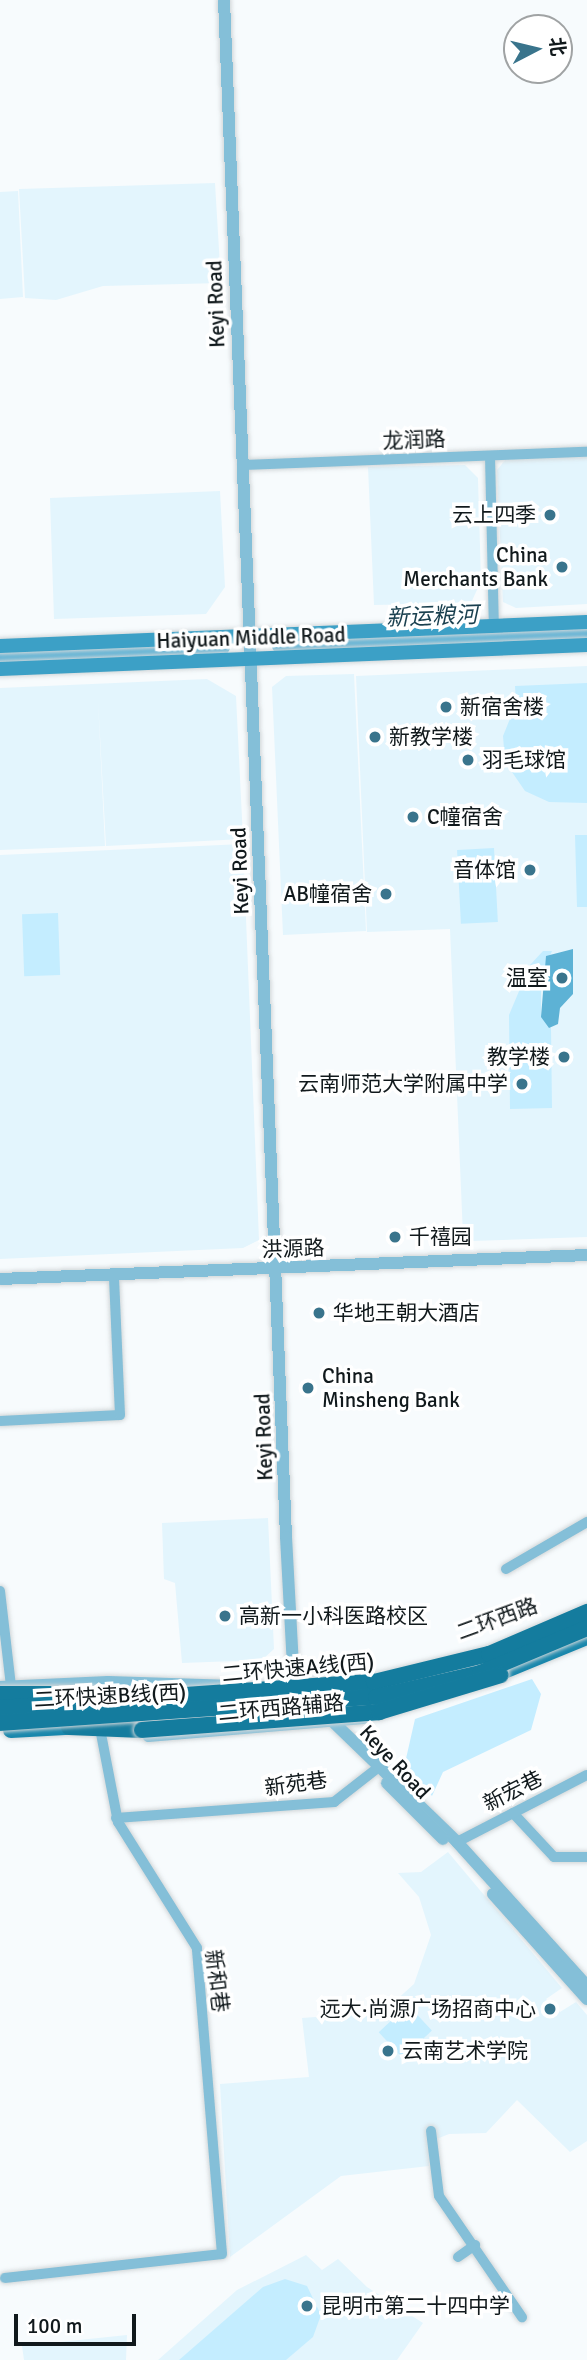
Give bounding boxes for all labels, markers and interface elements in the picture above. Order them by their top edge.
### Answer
north arrow [503,14,573,84]
text: 北 [544,36,570,58]
street label: Keyi Road [202,260,230,348]
street label: 龙润路 [382,426,446,454]
place label: 云上四季 [452,502,536,528]
marker: 云上四季 [542,507,558,523]
place label: China Merchants Bank [403,542,548,592]
marker: China Merchants Bank [554,559,570,575]
water label: 新运粮河 [386,602,478,632]
street label: Haiyuan Middle Road [156,622,346,654]
place label: 新宿舍楼 [460,694,544,720]
marker: 新宿舍楼 [438,699,454,715]
place label: 新教学楼 [389,724,473,750]
marker: 新教学楼 [367,729,383,745]
place label: 羽毛球馆 [482,747,566,773]
marker: 羽毛球馆 [460,752,476,768]
place label: C幢宿舍 [427,804,503,830]
marker: C幢宿舍 [405,809,421,825]
street label: Keyi Road [226,827,254,915]
place label: 音体馆 [453,857,516,883]
marker: 音体馆 [522,862,538,878]
place label: AB幢宿舍 [283,881,372,907]
marker: AB幢宿舍 [378,886,394,902]
place label: 温室 [506,965,548,991]
marker: 温室 [554,970,570,986]
place label: 教学楼 [487,1044,550,1070]
marker: 教学楼 [556,1049,572,1065]
place label: 云南师范大学附属中学 [298,1071,508,1097]
marker: 云南师范大学附属中学 [514,1076,530,1092]
place label: 千禧园 [409,1224,472,1250]
marker: 千禧园 [387,1229,403,1245]
street label: 洪源路 [261,1235,325,1263]
place label: 华地王朝大酒店 [333,1300,480,1326]
marker: 华地王朝大酒店 [311,1305,327,1321]
place label: China Minsheng Bank [322,1363,460,1413]
marker: China Minsheng Bank [300,1380,316,1396]
street label: Keyi Road [250,1393,278,1481]
street label: 二环西路 [453,1593,541,1645]
place label: 高新一小科医路校区 [239,1603,428,1629]
marker: 高新一小科医路校区 [217,1608,233,1624]
street label: 二环快速A线(西) [221,1649,375,1687]
street label: 二环快速B线(西) [33,1679,187,1713]
street label: 二环西路辅路 [217,1690,345,1726]
street label: Keye Road [354,1720,436,1804]
street label: 新宏巷 [479,1765,547,1817]
street label: 新苑巷 [263,1767,329,1801]
street label: 新和巷 [201,1948,233,2014]
place label: 远大·尚源广场招商中心 [320,1996,536,2022]
marker: 远大·尚源广场招商中心 [542,2001,558,2017]
place label: 云南艺术学院 [402,2038,528,2064]
marker: 云南艺术学院 [380,2043,396,2059]
place label: 昆明市第二十四中学 [321,2293,510,2319]
marker: 昆明市第二十四中学 [299,2298,315,2314]
scale bar [18,2300,140,2344]
text: 100 m [27,2313,82,2339]

